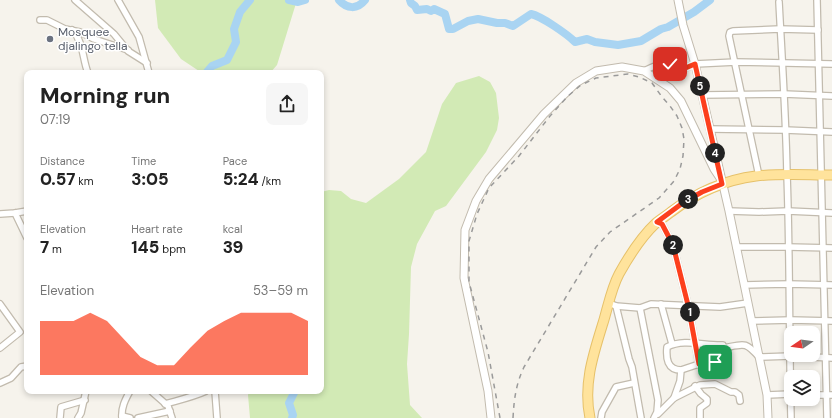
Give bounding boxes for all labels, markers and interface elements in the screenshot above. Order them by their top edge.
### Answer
place label: Mosquee djalingo tella [58,24,127,54]
marker: Mosquee djalingo tella [45,34,55,44]
pin [653,47,687,81]
icon: check [659,53,681,75]
pin: 5 [690,76,710,96]
text: 5 [697,79,703,93]
text: Morning run [40,81,170,110]
button: share [266,83,308,125]
text: 07:19 [40,111,71,128]
pin: 4 [705,143,725,163]
text: 4 [711,146,719,160]
text: Distance [40,154,85,168]
text: Time [131,154,156,168]
text: Pace [223,154,247,168]
text: 0.57 [40,168,75,190]
text: 3:05 [131,168,169,190]
text: 5:24 [223,168,259,190]
text: km [75,174,94,188]
text: /km [259,174,281,188]
pin: 3 [678,189,698,209]
text: 3 [685,192,691,206]
text: Elevation [40,222,86,236]
text: Heart rate [131,222,183,236]
text: kcal [223,222,243,236]
pin: 2 [663,235,683,255]
text: 7 [40,236,49,258]
text: 145 [131,236,159,258]
text: 39 [223,236,243,258]
text: 2 [670,238,676,252]
text: m [49,242,62,256]
text: bpm [159,242,186,256]
text: Elevation [40,282,94,299]
text: 53–59 m [253,282,308,299]
pin: 1 [680,302,700,322]
text: 1 [688,305,692,319]
north arrow [784,326,820,362]
map controls [784,326,820,406]
pin [698,345,732,379]
icon: arrive [704,351,726,373]
button: layers [784,370,820,406]

